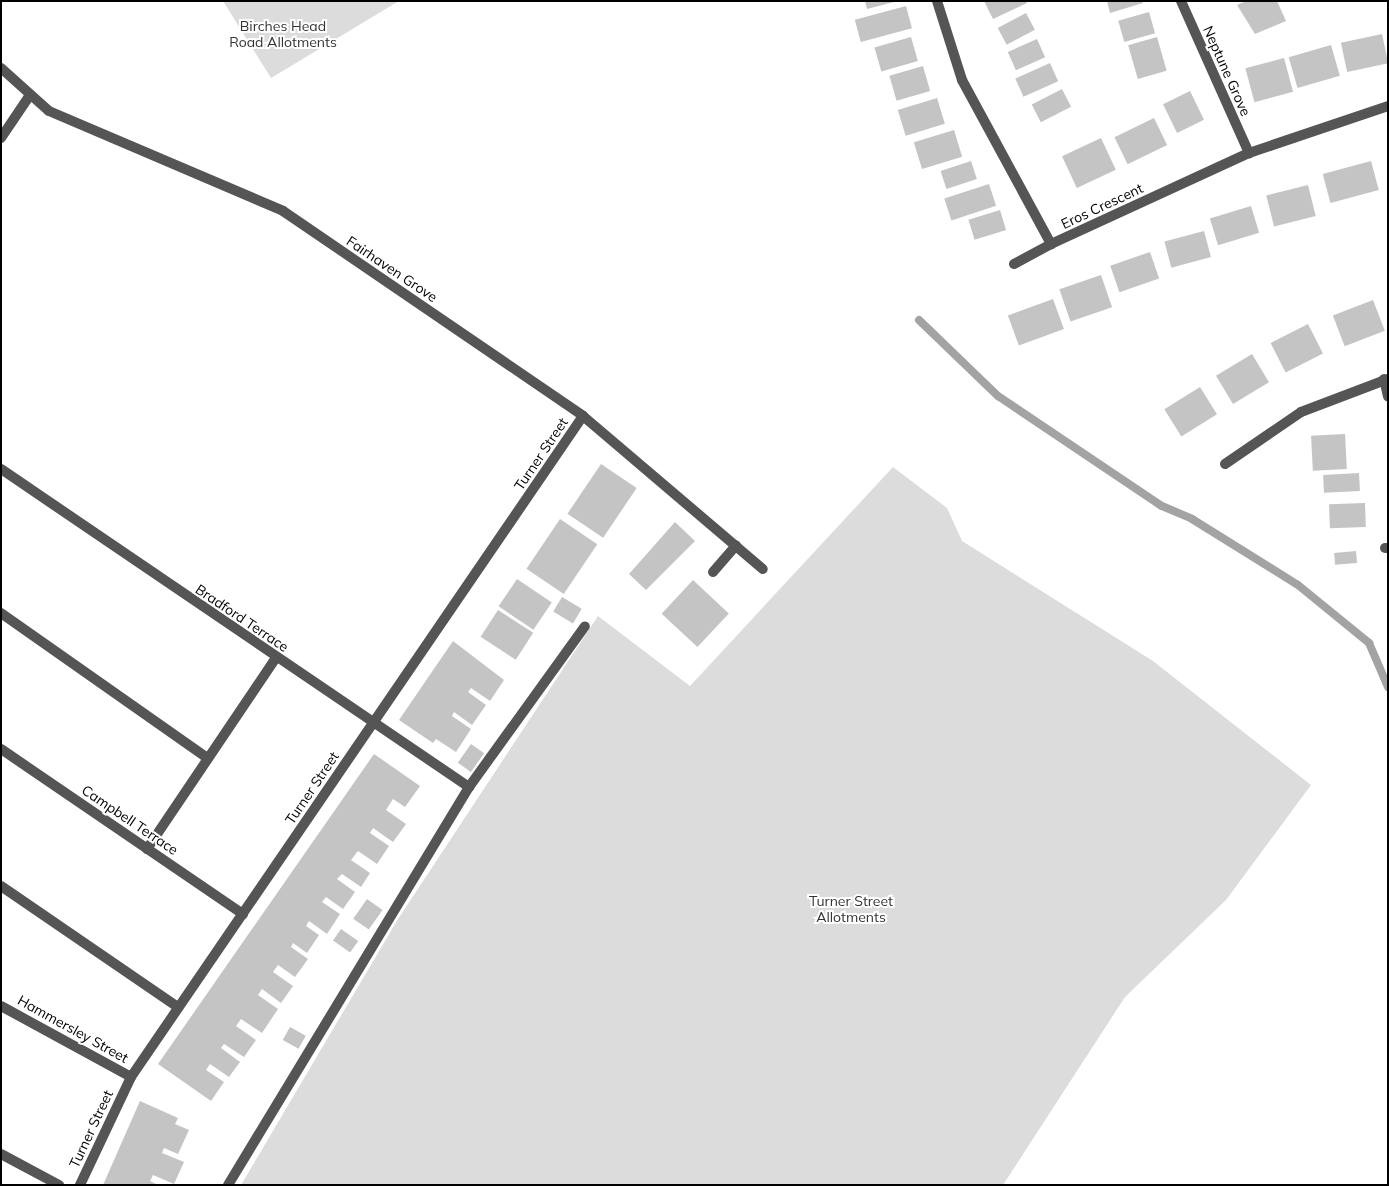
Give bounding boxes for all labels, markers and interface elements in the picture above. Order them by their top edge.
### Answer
park label: Birches Head Road Allotments [229,18,337,50]
street label: Neptune Grove [1200,23,1254,119]
street label: Eros Crescent [1058,180,1146,232]
street label: Fairhaven Grove [343,232,441,306]
street label: Turner Street [511,415,571,493]
street label: Bradford Terrace [192,581,292,655]
street label: Turner Street [282,749,342,827]
street label: Campbell Terrace [79,782,181,858]
park label: Turner Street Allotments [809,893,893,926]
street label: Hammersley Street [15,992,131,1066]
street label: Turner Street [66,1087,116,1171]

